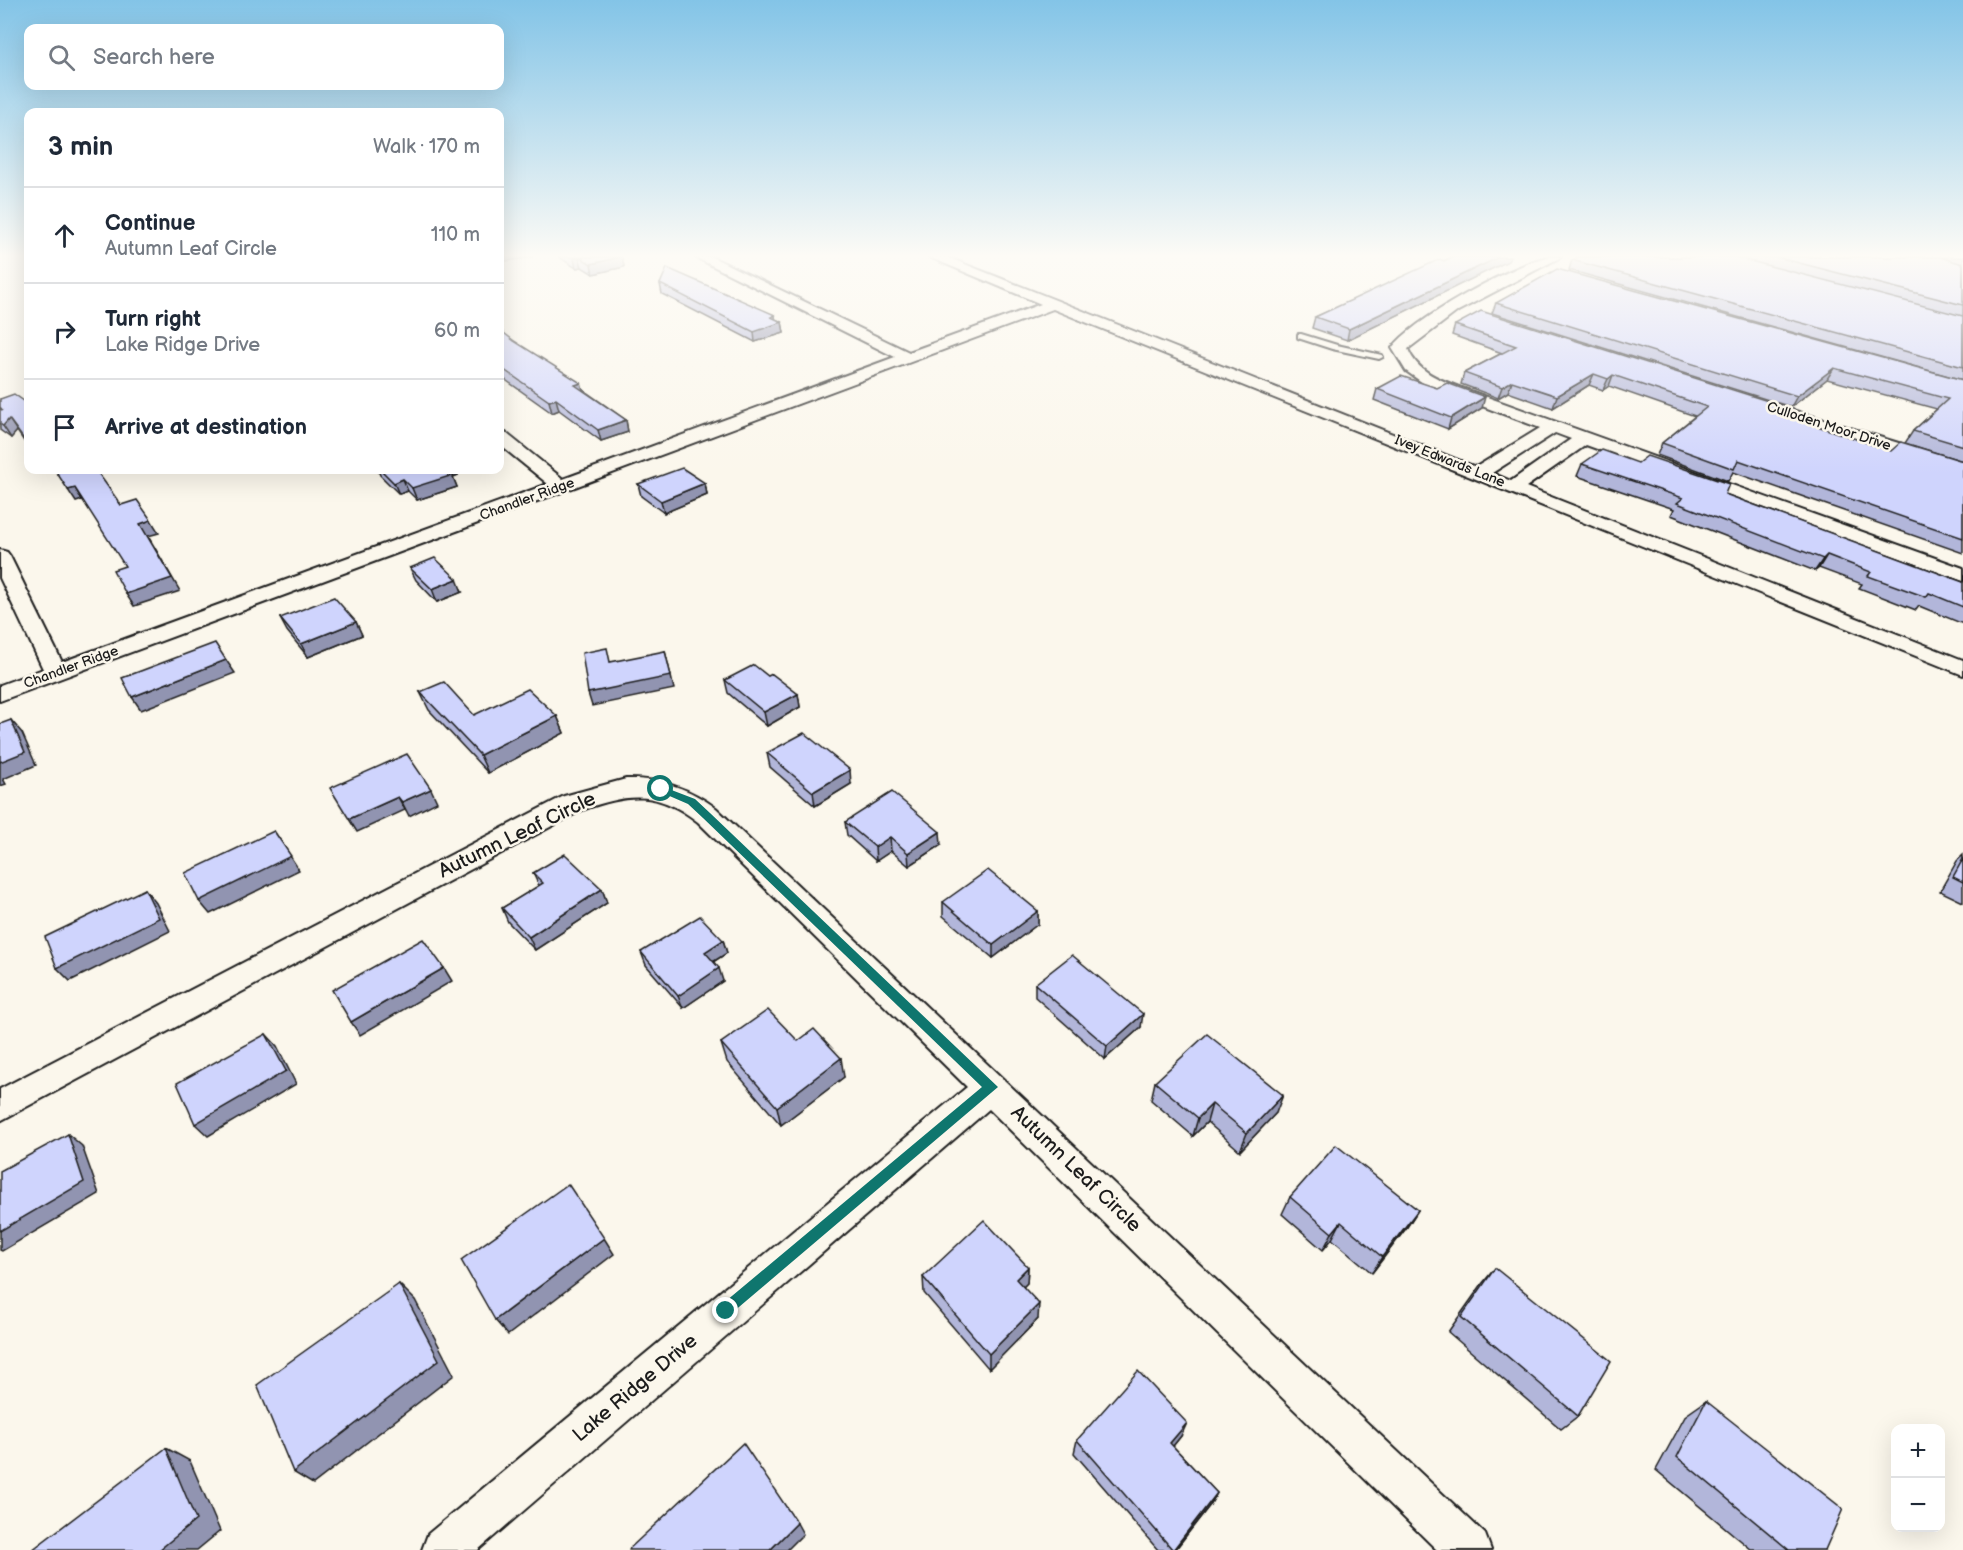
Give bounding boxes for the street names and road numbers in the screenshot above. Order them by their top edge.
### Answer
street label: Culloden Moor Drive [1765,398,1893,454]
street label: Ivey Edwards Lane [1392,431,1508,491]
street label: Chandler Ridge [477,474,577,524]
street label: Chandler Ridge [21,642,121,692]
street label: Autumn Leaf Circle [435,787,600,883]
street label: Autumn Leaf Circle [1006,1101,1146,1237]
street label: Lake Ridge Drive [568,1329,702,1447]

